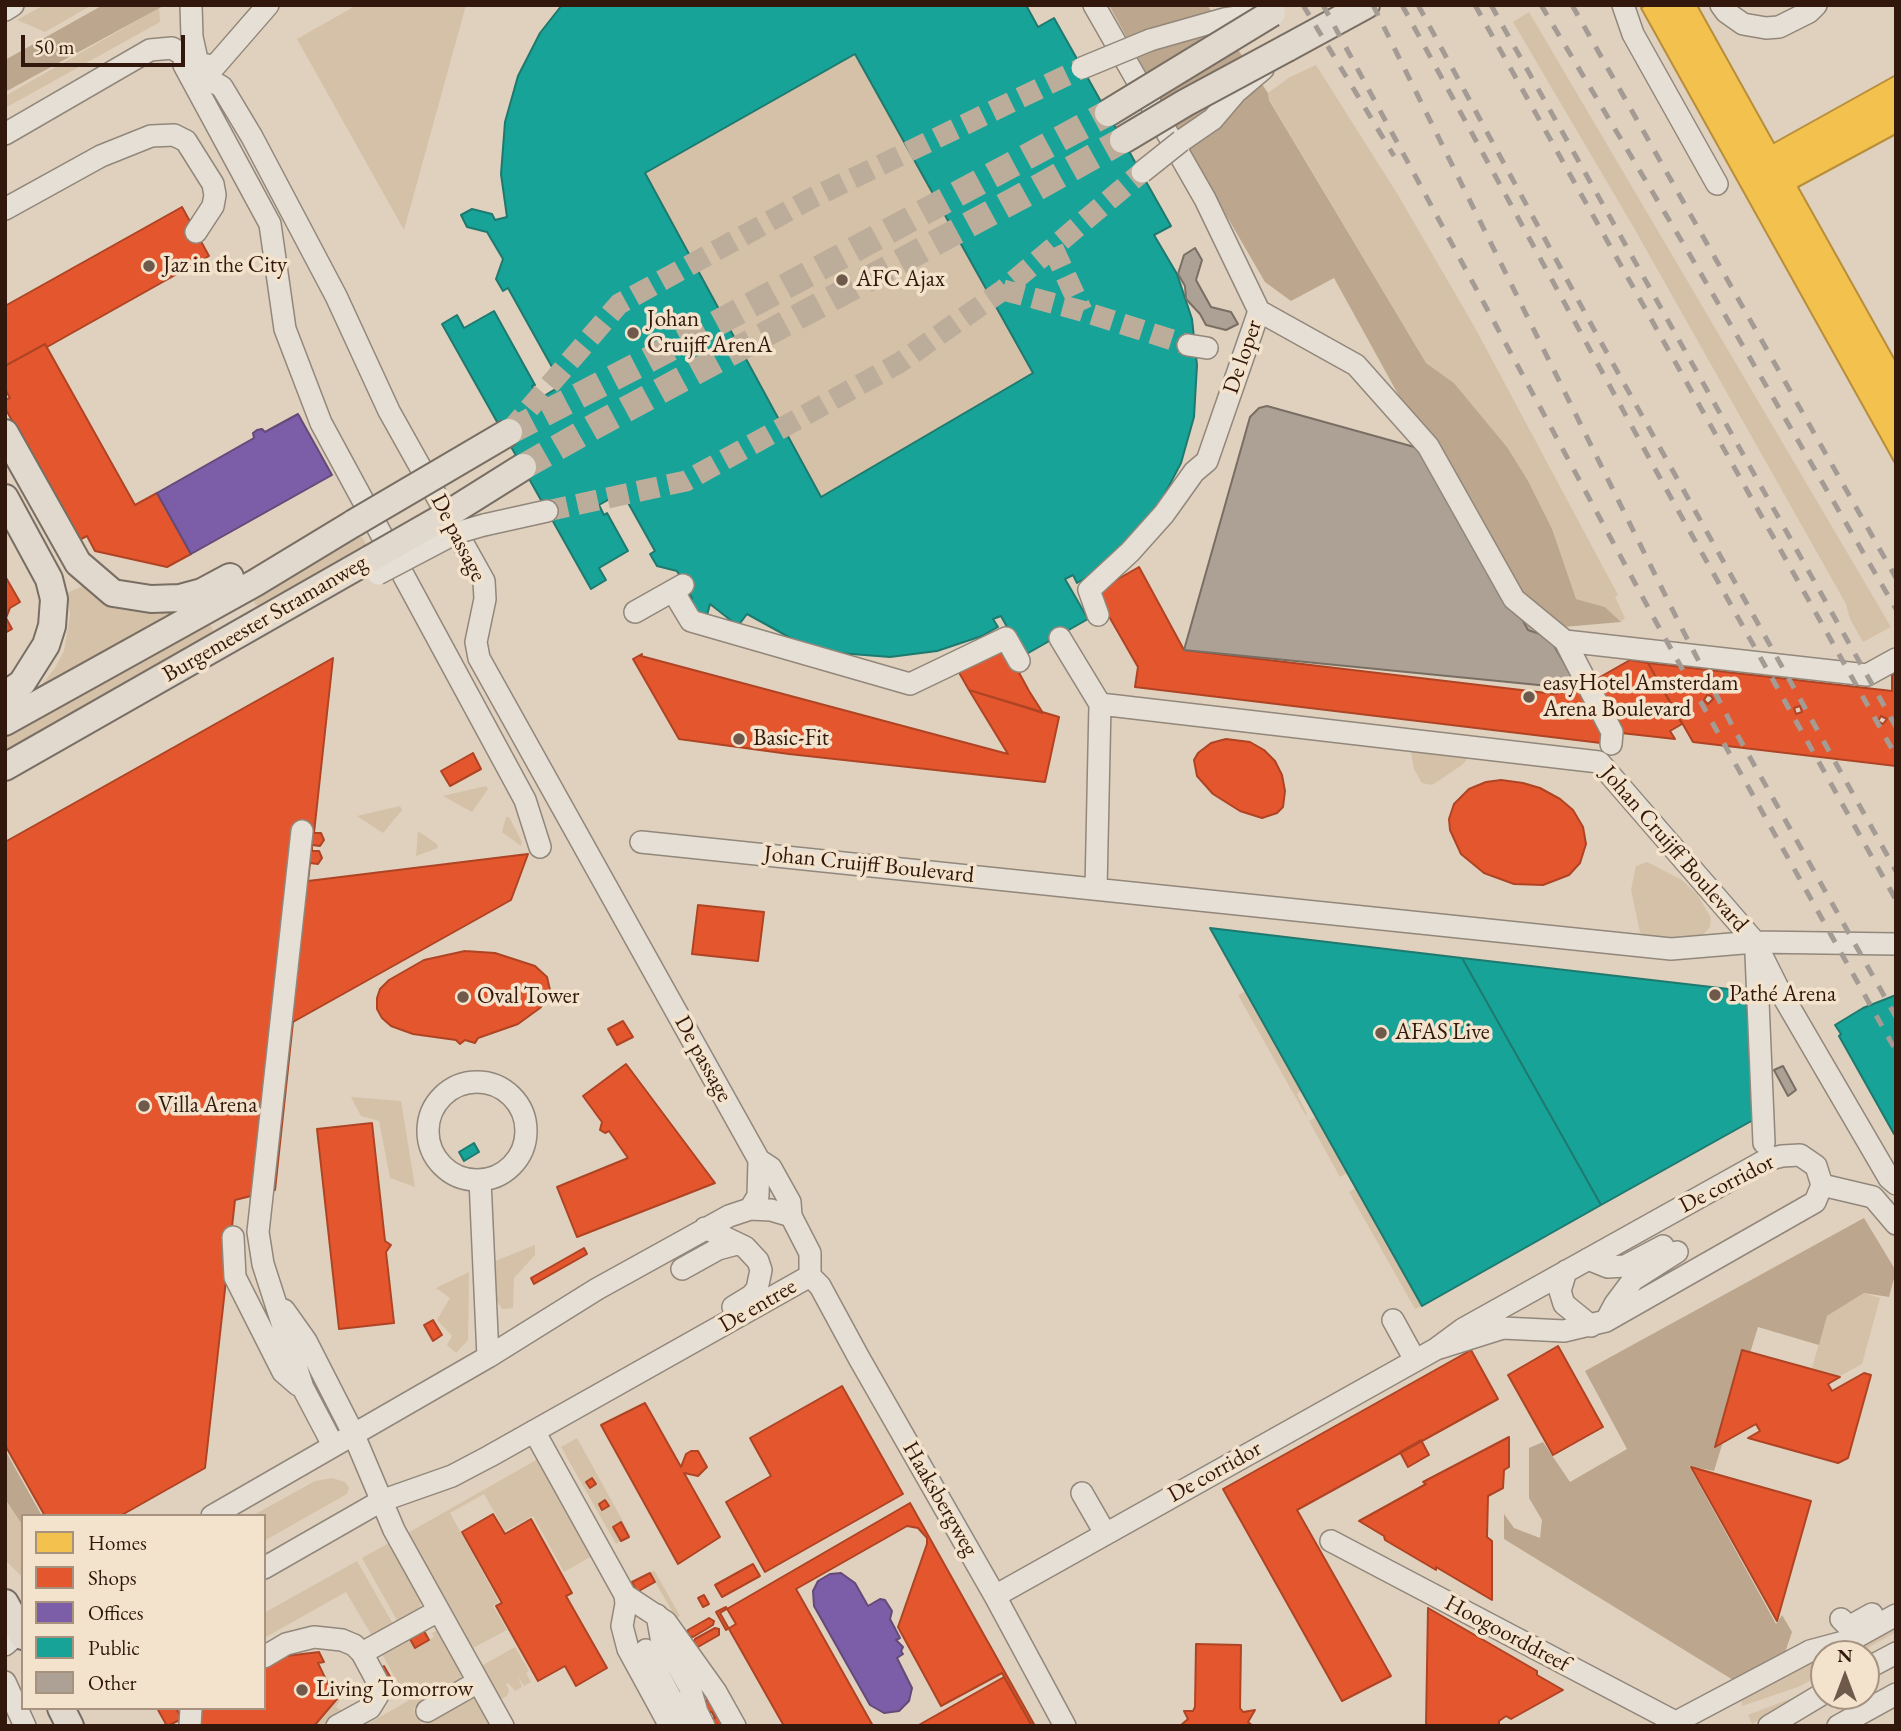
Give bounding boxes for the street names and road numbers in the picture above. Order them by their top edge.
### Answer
street label: De loper [1218,316,1268,398]
street label: De passage [424,490,492,586]
street label: Burgemeester Stramanweg [158,549,372,689]
street label: Johan Cruijff Boulevard [1594,760,1754,938]
street label: Johan Cruijff Boulevard [763,840,975,890]
street label: De passage [668,1011,738,1107]
street label: De corridor [1675,1148,1779,1220]
street label: De entree [714,1273,802,1339]
street label: De corridor [1163,1435,1267,1509]
street label: Haaksbergweg [896,1437,984,1561]
street label: Hoogoorddreef [1440,1589,1574,1679]

